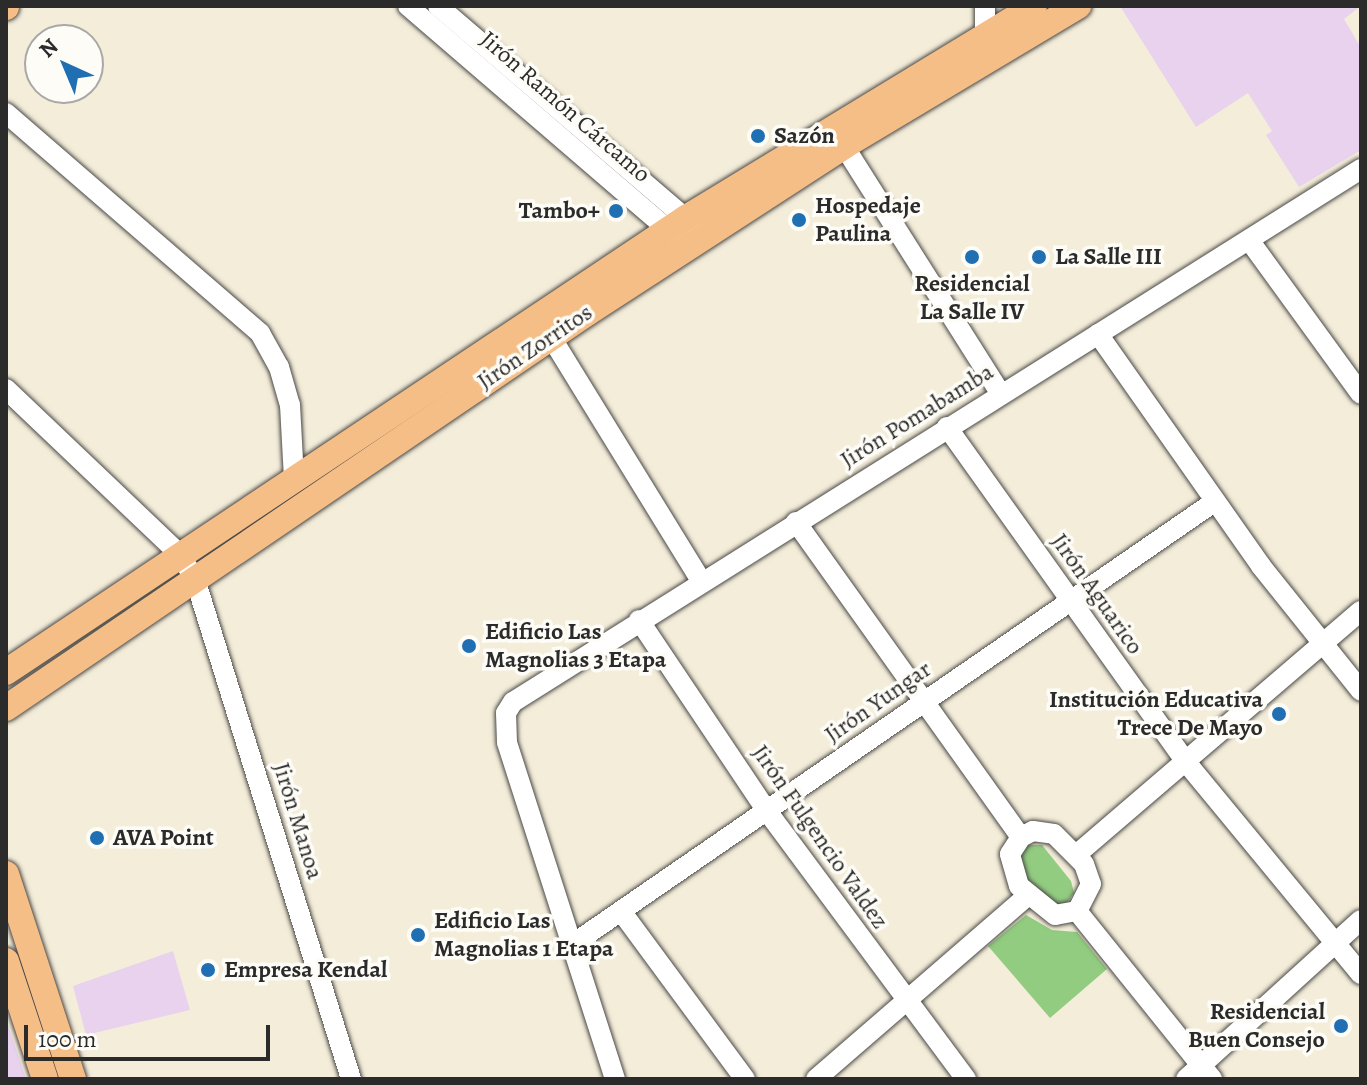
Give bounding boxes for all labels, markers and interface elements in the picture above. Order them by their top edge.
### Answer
north arrow [24,24,104,104]
street label: Jirón Ramón Cárcamo [474,25,656,189]
text: N [33,32,65,65]
place label: Sazón [774,122,835,150]
marker: Sazón [749,127,767,145]
place label: Hospedaje Paulina [815,192,921,248]
place label: Tambo+ [519,197,600,225]
marker: Tambo+ [607,202,625,220]
marker: Hospedaje Paulina [790,211,808,229]
place label: La Salle III [1055,243,1162,271]
marker: Residencial La Salle IV [963,248,981,266]
marker: La Salle III [1030,248,1048,266]
place label: Residencial La Salle IV [914,270,1030,326]
street label: Jirón Zorritos [472,298,598,396]
street label: Jirón Pomabamba [835,357,999,475]
street label: Jirón Aguarico [1045,528,1149,660]
place label: Edificio Las Magnolias 3 Etapa [485,618,666,674]
marker: Edificio Las Magnolias 3 Etapa [460,637,478,655]
street label: Jirón Yungar [819,655,937,749]
place label: Institución Educativa Trece De Mayo [1049,686,1263,742]
marker: Institución Educativa Trece De Mayo [1270,705,1288,723]
street label: Jirón Fulgencio Valdez [746,739,894,935]
street label: Jirón Manoa [267,759,329,883]
place label: AVA Point [113,824,214,852]
marker: AVA Point [88,829,106,847]
place label: Edificio Las Magnolias 1 Etapa [434,907,614,963]
marker: Edificio Las Magnolias 1 Etapa [409,926,427,944]
place label: Empresa Kendal [224,956,387,984]
marker: Empresa Kendal [199,961,217,979]
place label: Residencial Buen Consejo [1188,998,1325,1054]
scale bar [28,1009,274,1059]
marker: Residencial Buen Consejo [1332,1017,1350,1035]
text: 100 m [38,1023,97,1055]

